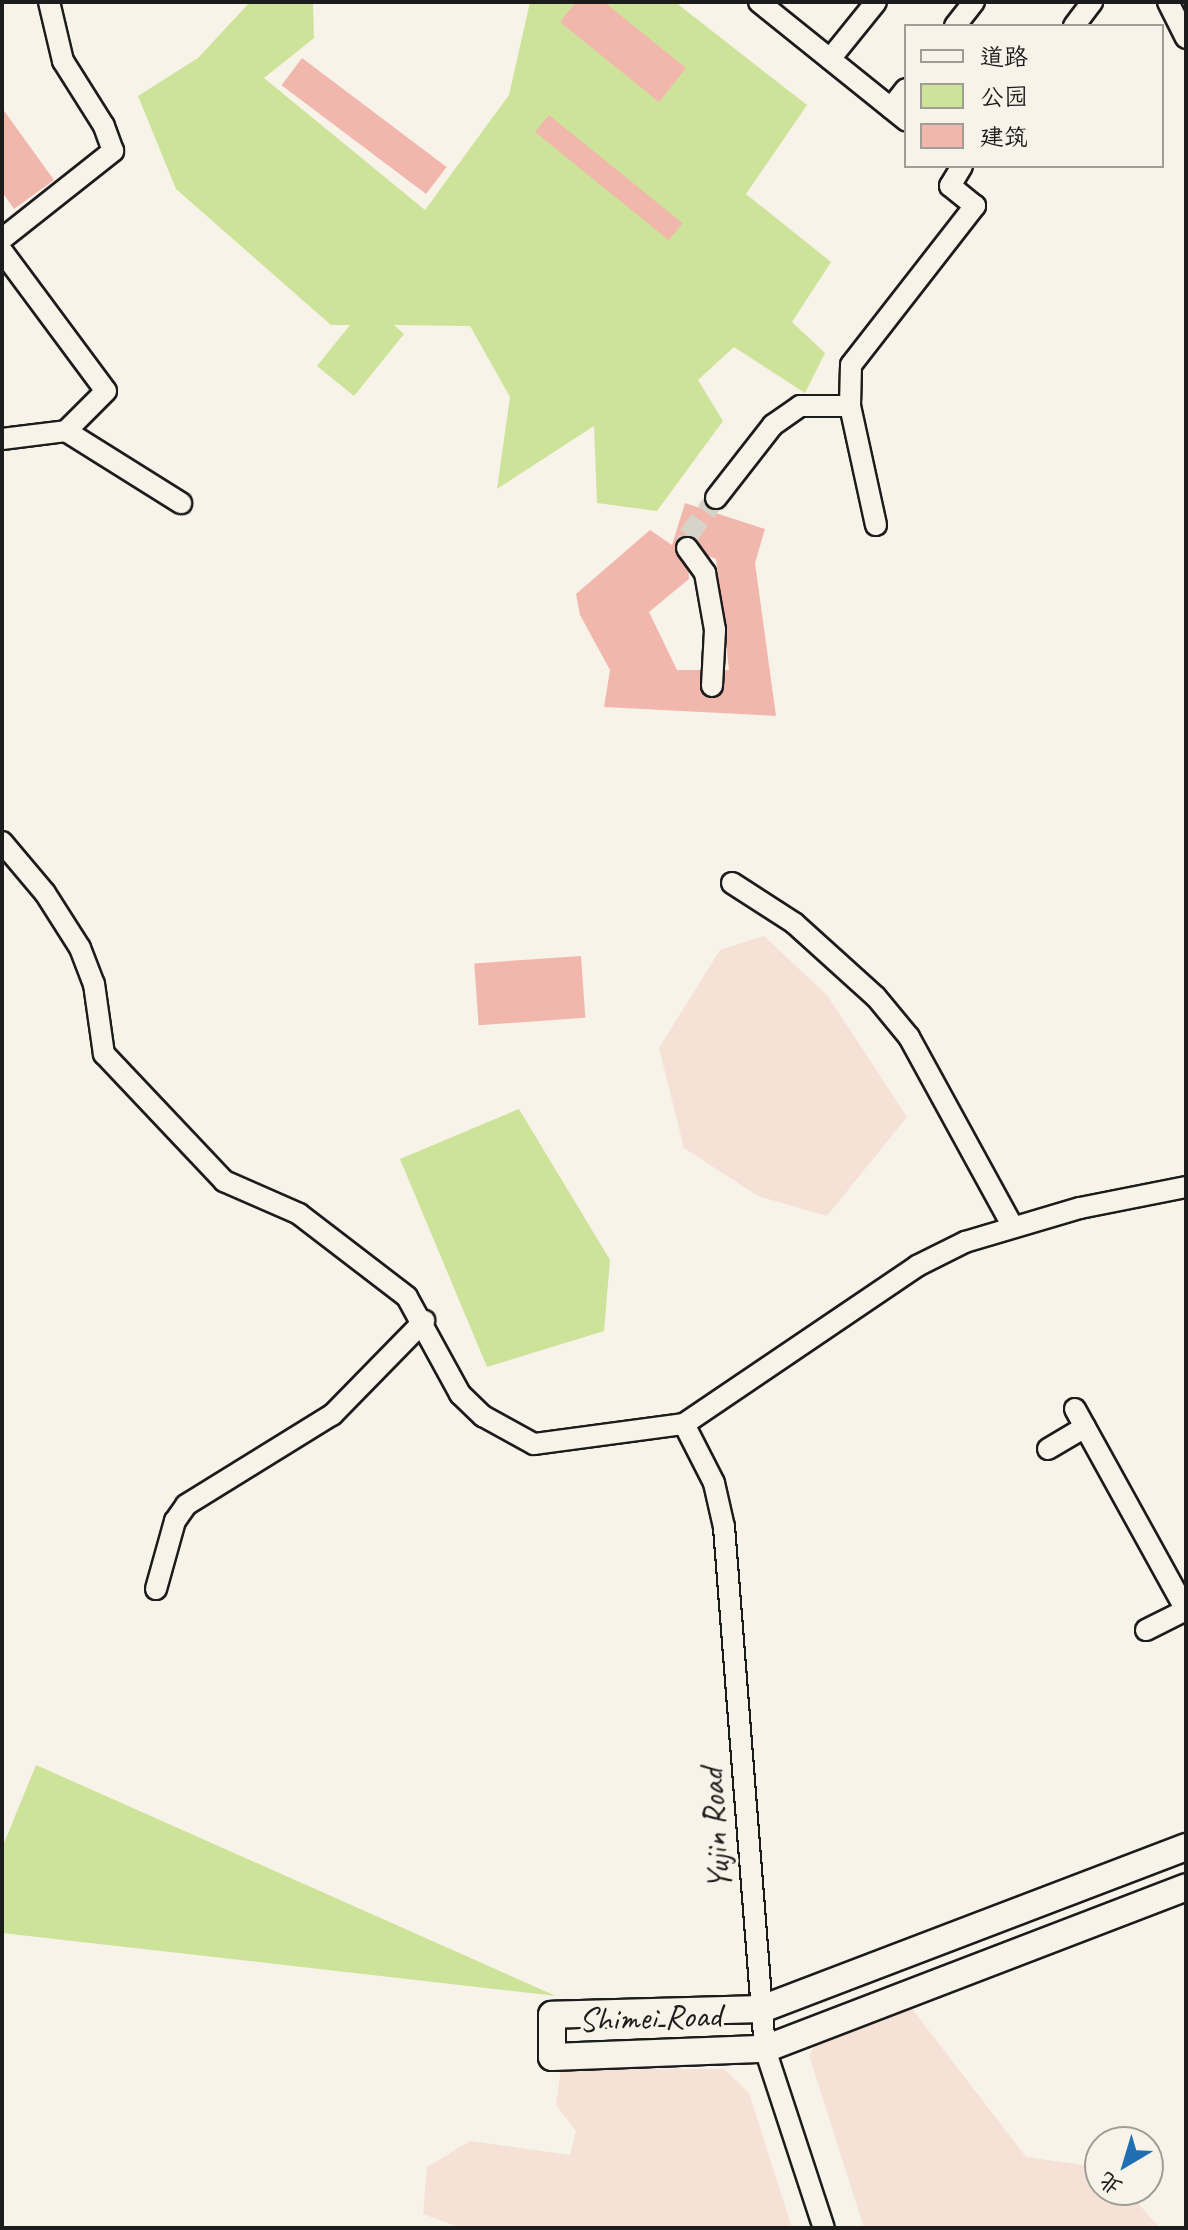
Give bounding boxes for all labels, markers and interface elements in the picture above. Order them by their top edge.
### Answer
legend [904,24,1164,168]
text: 道路 [980,42,1028,72]
text: 公园 [980,82,1028,112]
text: 建筑 [980,122,1028,152]
street label: Yujin Road [690,1767,740,1891]
street label: Shimei Road [578,1994,722,2040]
north arrow [1084,2126,1164,2206]
text: 北 [1093,2166,1128,2201]

